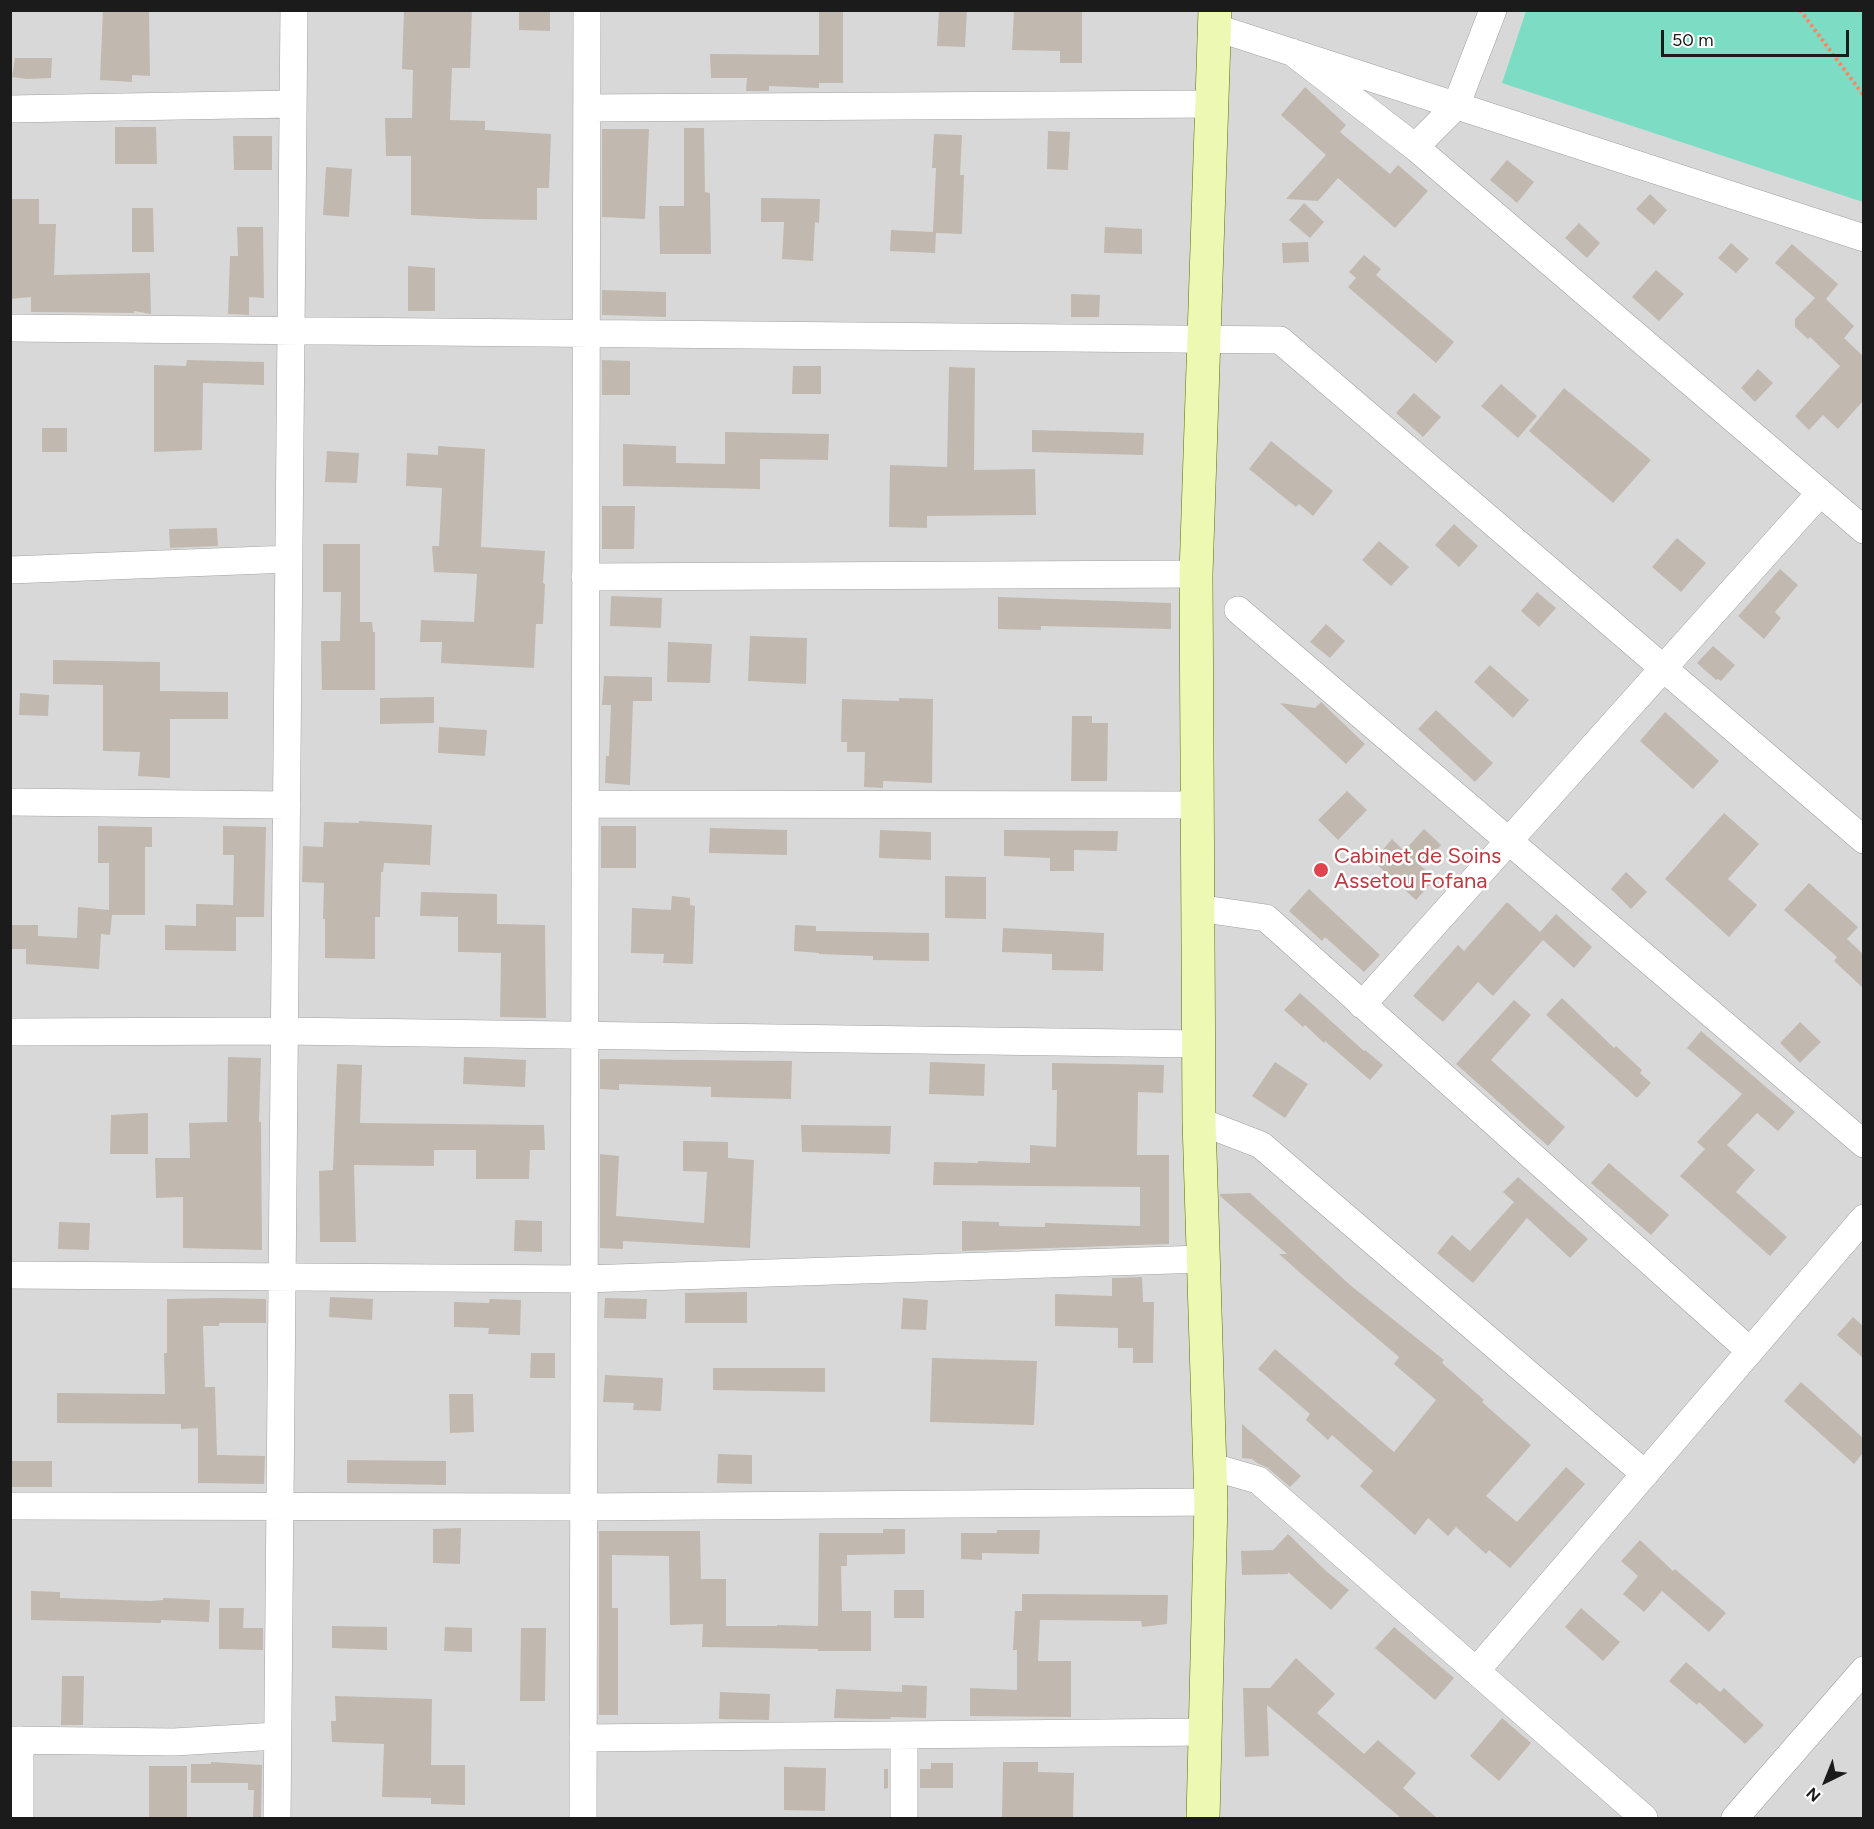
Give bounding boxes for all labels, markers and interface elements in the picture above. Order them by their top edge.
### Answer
scale bar [1664,18,1852,56]
text: 50 m [1672,29,1714,51]
place label: Cabinet de Soins Assetou Fofana [1334,844,1501,896]
marker: Cabinet de Soins Assetou Fofana [1312,861,1330,879]
north arrow [1796,1751,1856,1811]
text: N [1802,1783,1824,1806]

